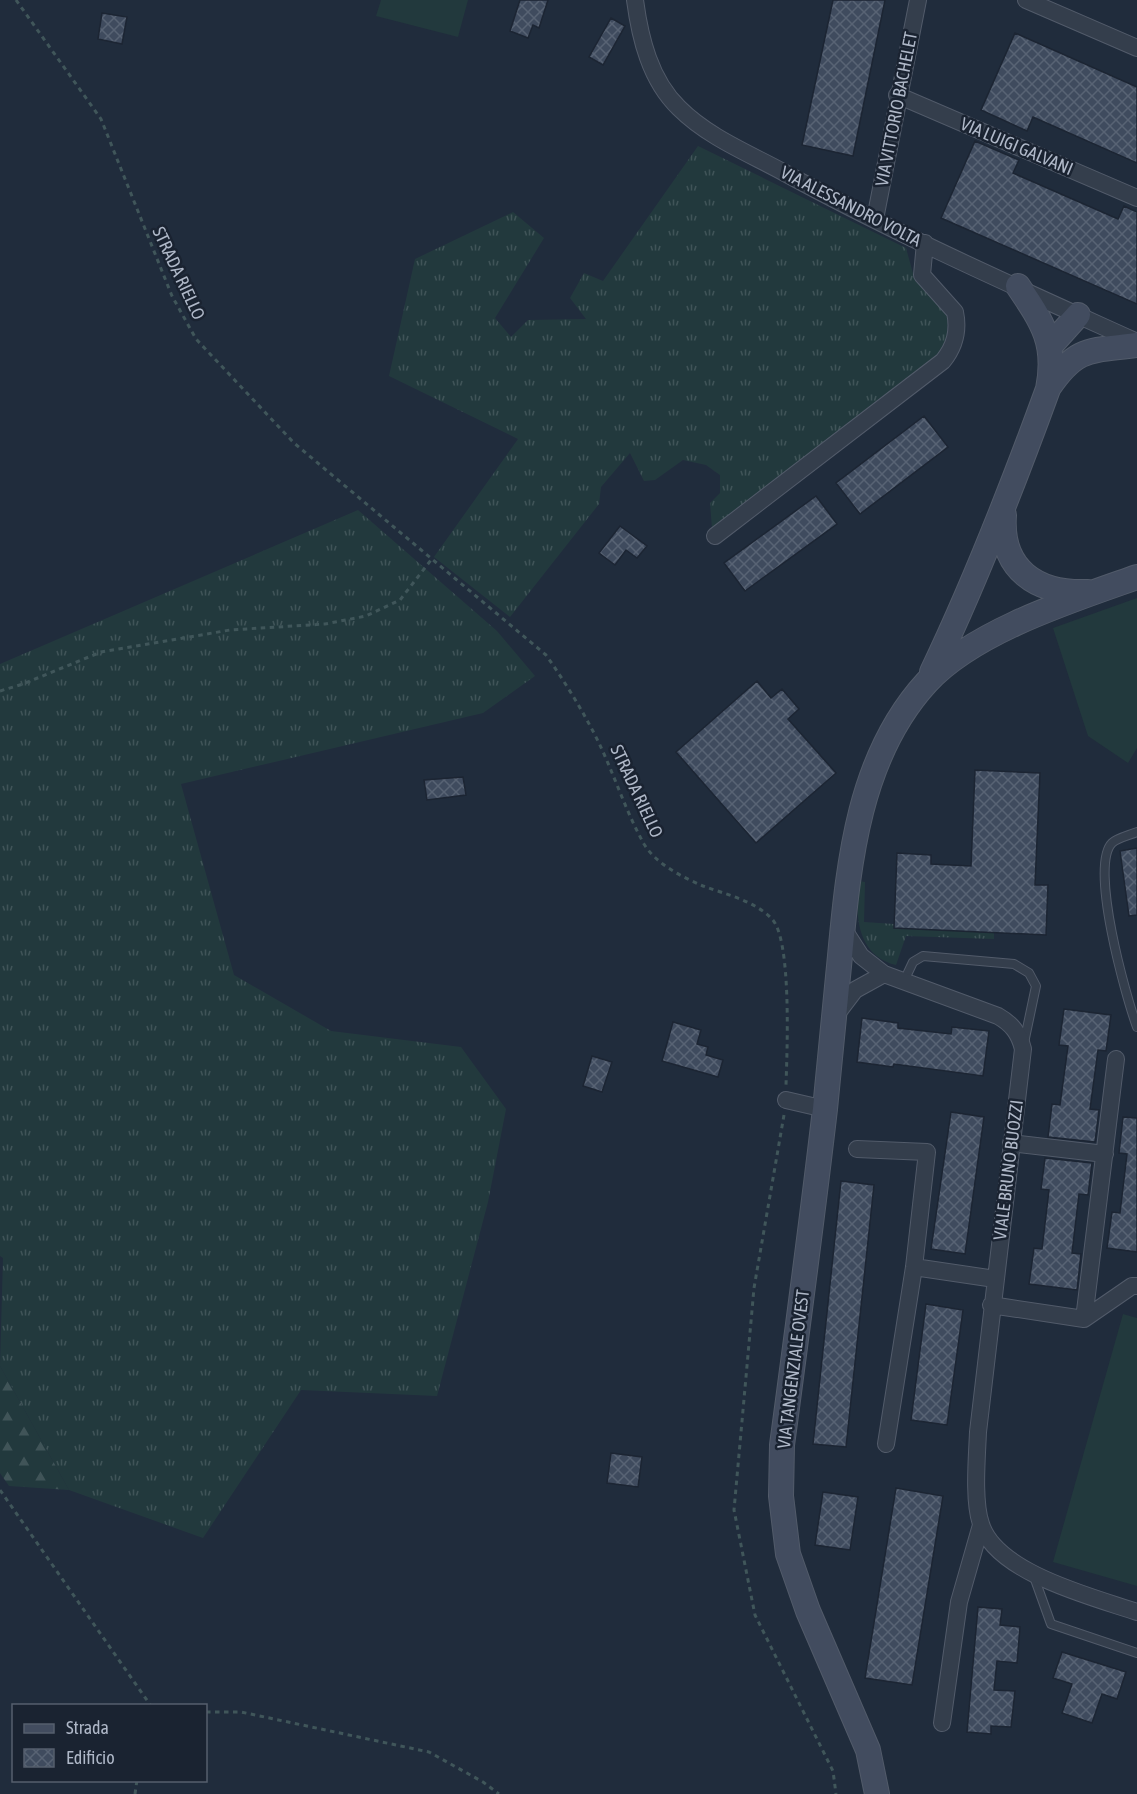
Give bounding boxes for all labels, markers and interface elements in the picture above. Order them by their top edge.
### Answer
street label: VIA VITTORIO BACHELET [871,30,921,188]
street label: VIA LUIGI GALVANI [958,113,1076,179]
street label: VIA ALESSANDRO VOLTA [777,161,925,251]
street label: STRADA RIELLO [148,223,210,323]
street label: STRADA RIELLO [606,741,668,841]
street label: VIALE BRUNO BUOZZI [989,1099,1027,1241]
street label: VIA TANGENZIALE OVEST [773,1288,813,1450]
legend [12,1704,207,1782]
text: Strada [66,1717,109,1738]
text: Edificio [66,1747,115,1768]

